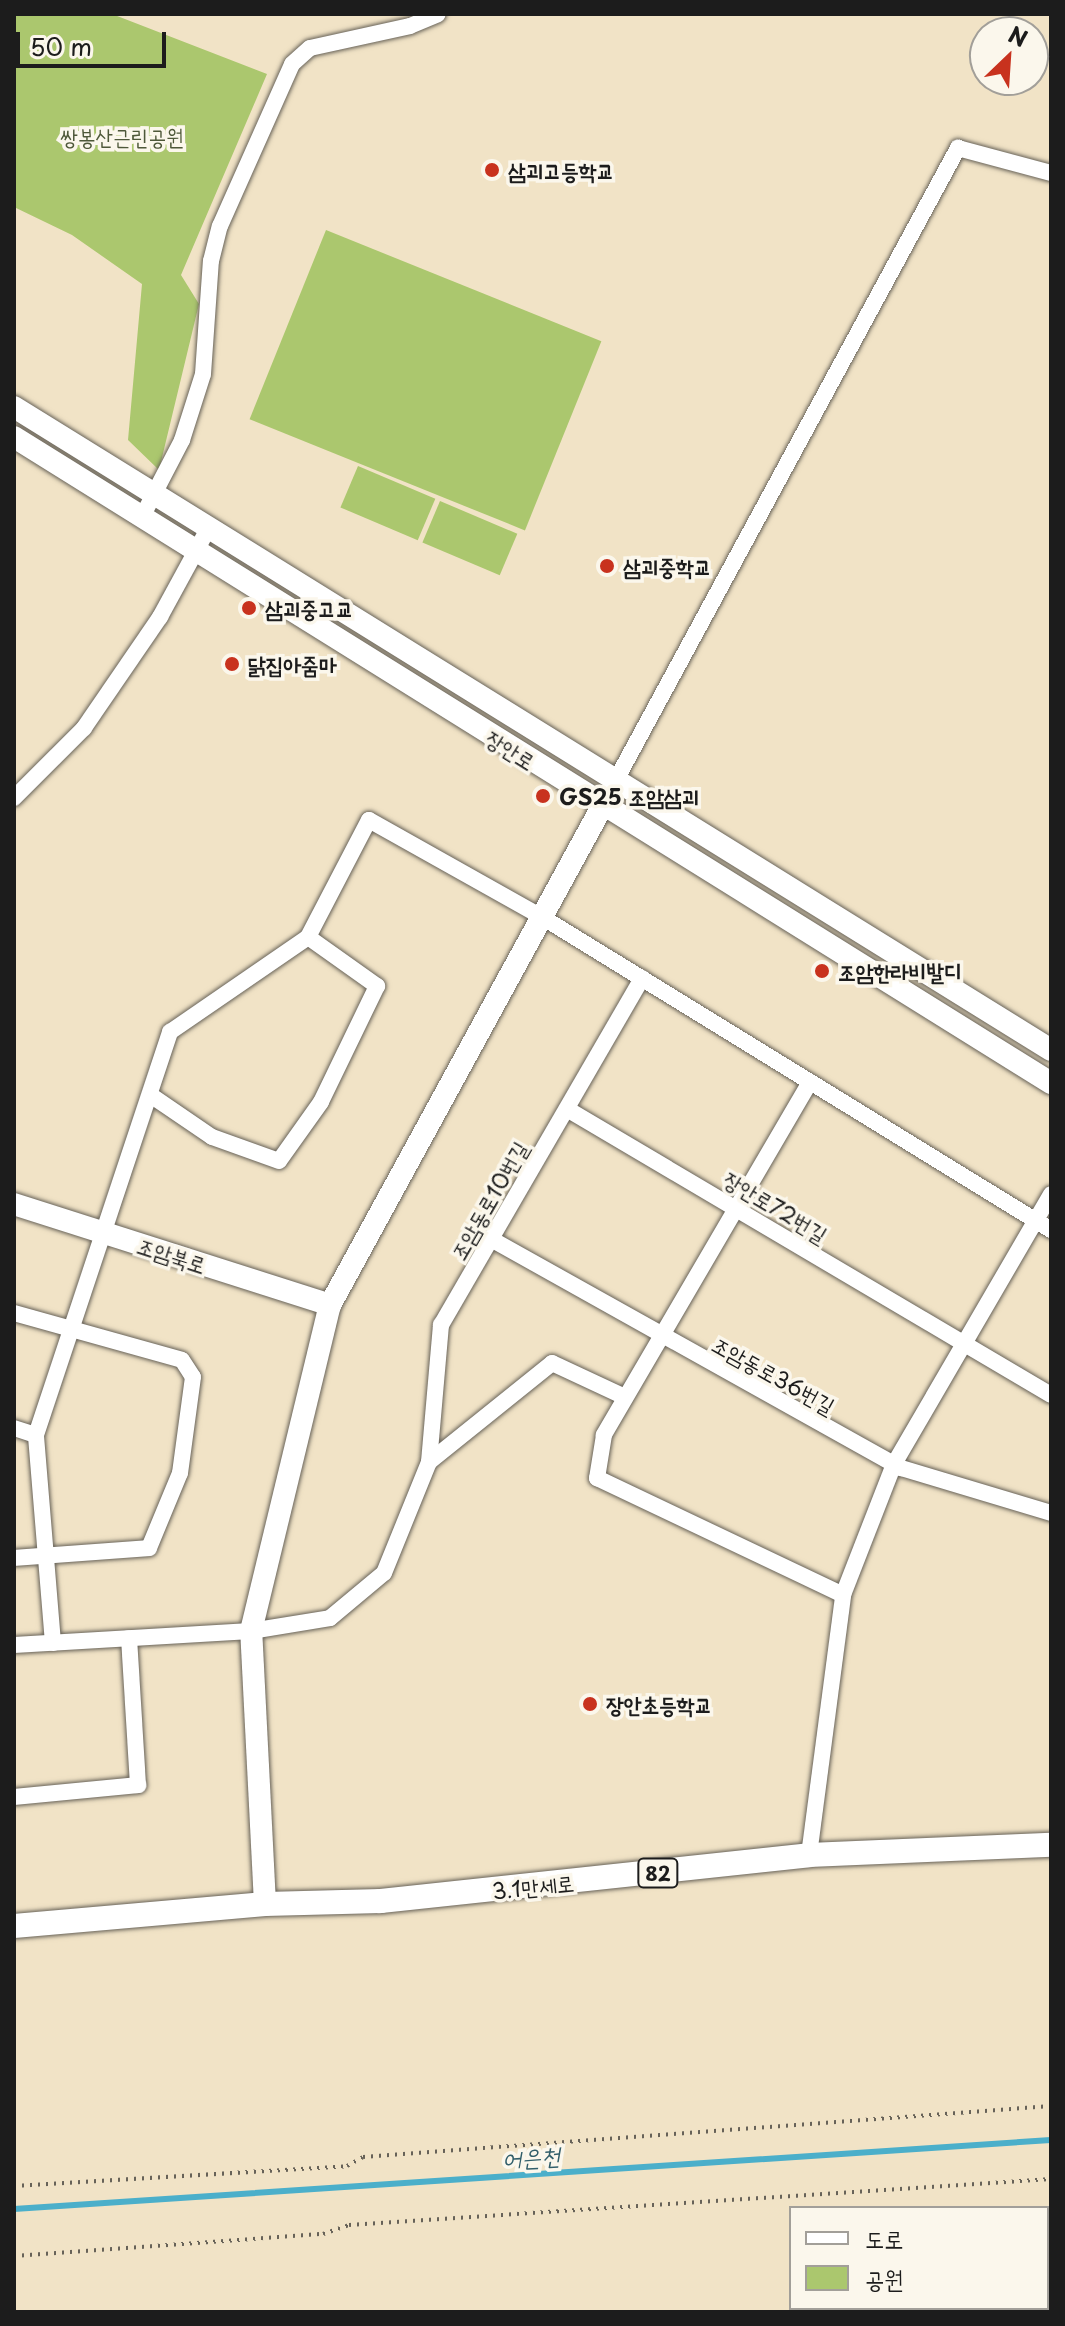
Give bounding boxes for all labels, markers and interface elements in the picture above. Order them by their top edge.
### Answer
scale bar [20,16,170,66]
north arrow [969,16,1049,96]
text: N [1004,17,1033,54]
text: 50 m [30,28,92,64]
park label: 쌍봉산근린공원 [60,123,184,149]
place label: 삼괴고등학교 [508,157,614,183]
marker: 삼괴고등학교 [483,161,501,179]
place label: 삼괴중학교 [623,553,712,579]
marker: 삼괴중학교 [598,557,616,575]
place label: 삼괴중고교 [265,595,354,621]
marker: 삼괴중고교 [240,599,258,617]
place label: 닭집아줌마 [248,651,337,677]
marker: 닭집아줌마 [223,655,241,673]
street label: 장안로 [481,724,541,774]
place label: GS25 조암삼괴 [559,783,699,809]
marker: GS25 조암삼괴 [534,787,552,805]
place label: 조암한라비발디 [838,958,962,984]
marker: 조암한라비발디 [813,962,831,980]
street label: 조암동로10번길 [444,1136,532,1264]
street label: 장안로72번길 [719,1165,833,1247]
street label: 조암북로 [134,1231,210,1277]
street label: 조암동로36번길 [708,1329,840,1419]
place label: 장안초등학교 [606,1691,712,1717]
marker: 장안초등학교 [581,1695,599,1713]
road number: 82 [636,1857,680,1889]
street label: 3.1만세로 [491,1869,575,1903]
water label: 어은천 [501,2141,561,2173]
legend [789,2206,1049,2310]
text: 도로 [865,2220,904,2256]
text: 공원 [865,2260,904,2296]

